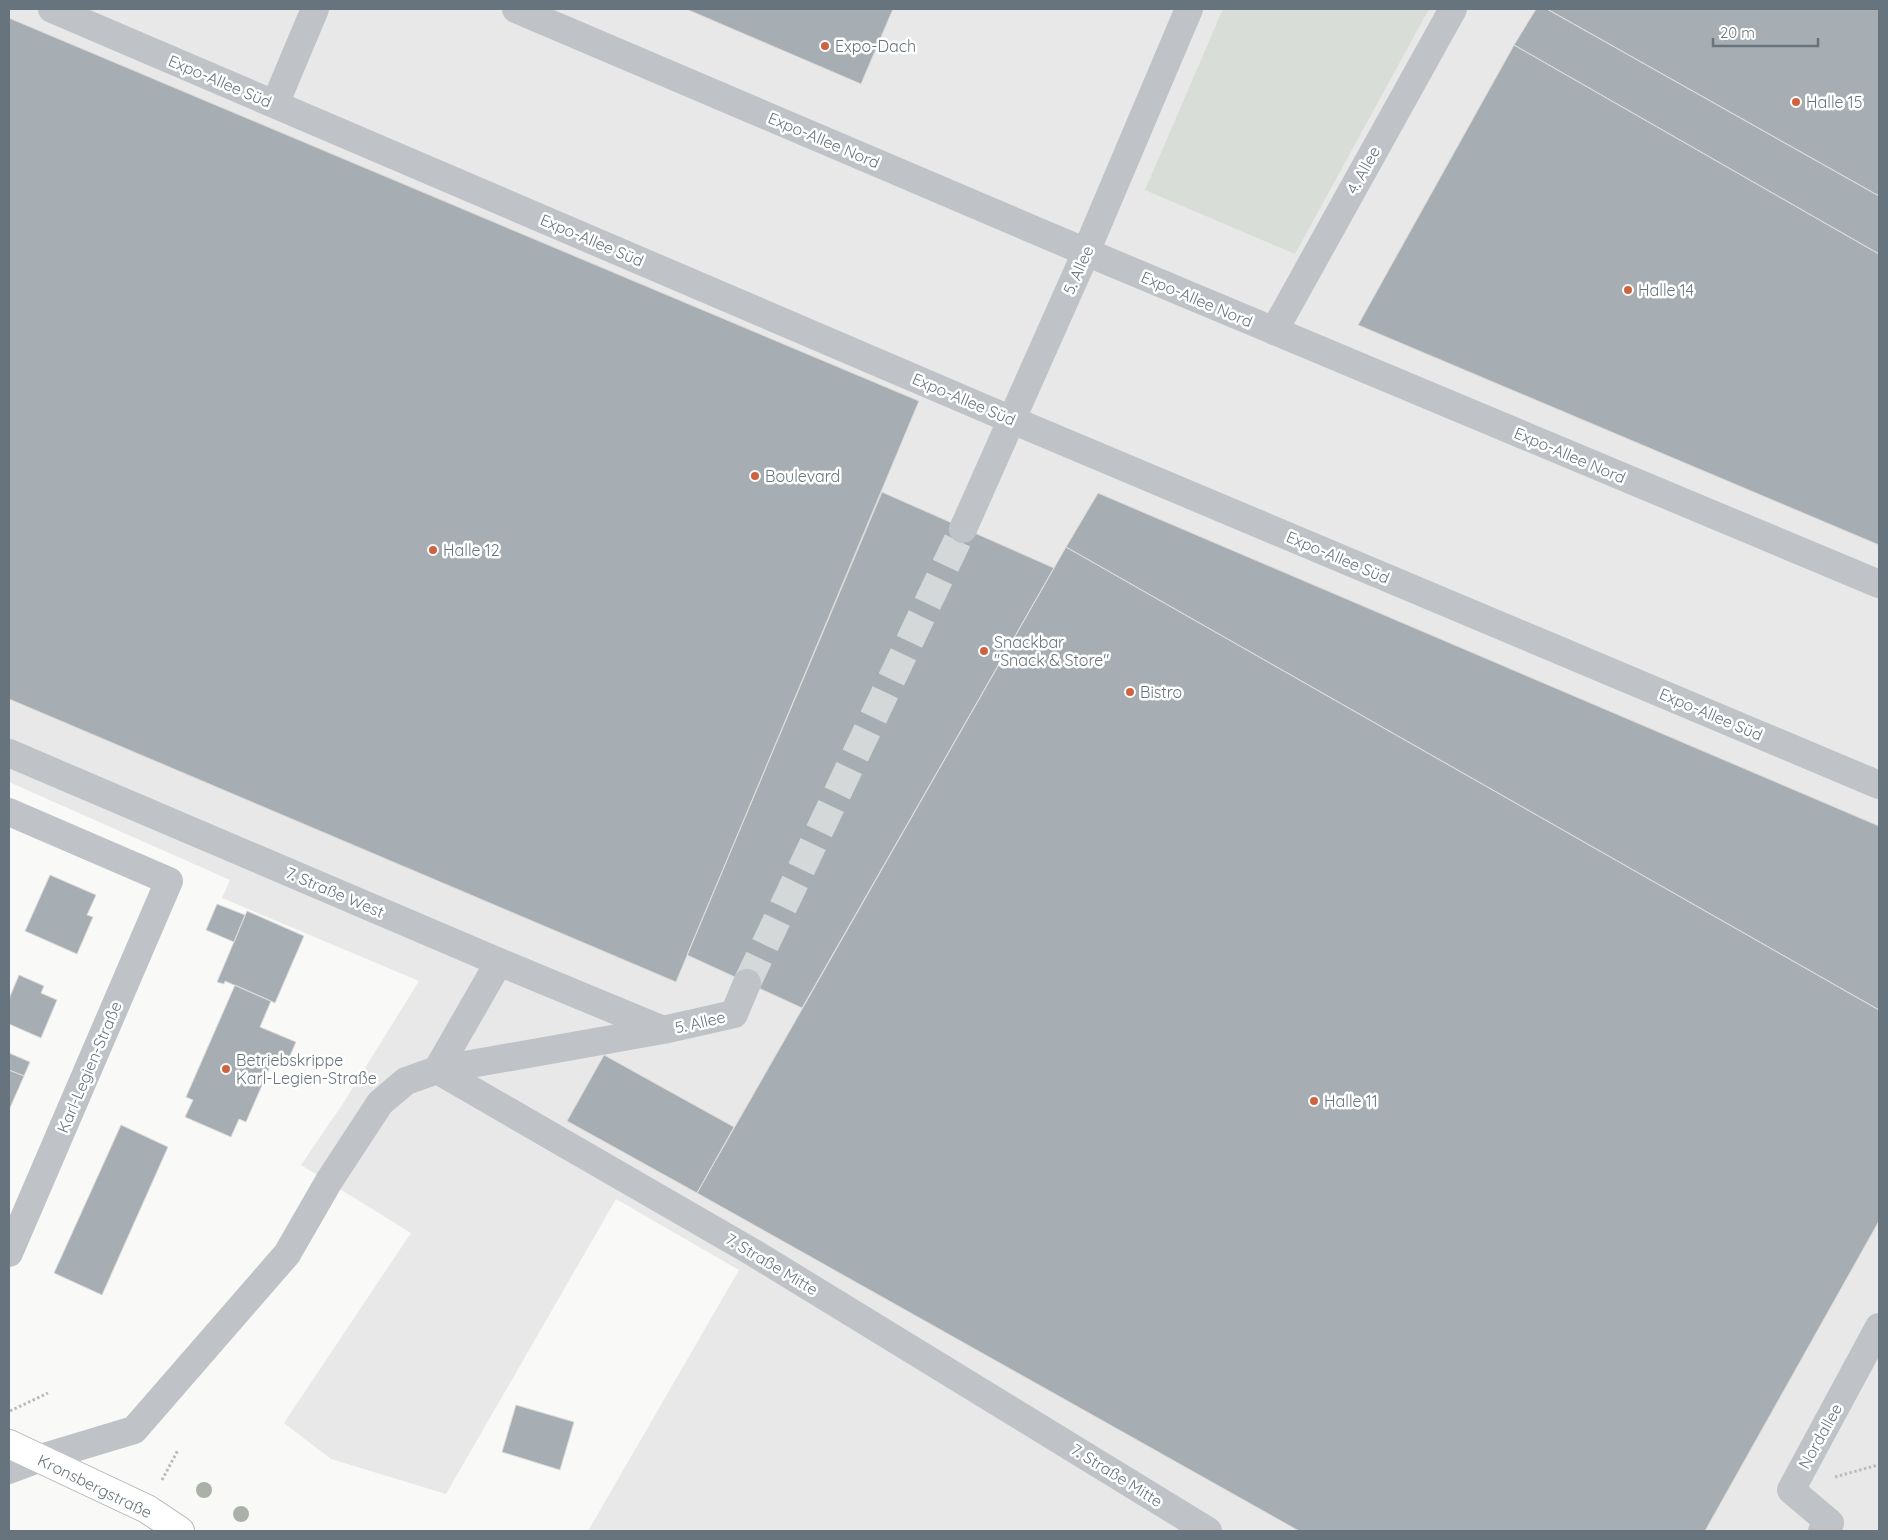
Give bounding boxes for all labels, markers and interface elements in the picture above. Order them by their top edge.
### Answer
scale bar [1713,15,1818,47]
text: 20 m [1720,23,1755,42]
place label: Expo-Dach [835,36,916,56]
marker: Expo-Dach [819,40,831,52]
street label: Expo-Allee Süd [165,50,275,112]
place label: Halle 15 [1806,92,1862,112]
marker: Halle 15 [1790,96,1802,108]
street label: Expo-Allee Nord [765,107,883,173]
street label: 4. Allee [1342,143,1384,197]
street label: Expo-Allee Süd [537,209,647,271]
street label: 5. Allee [1058,243,1098,297]
street label: Expo-Allee Nord [1138,266,1256,332]
place label: Halle 14 [1638,280,1694,300]
marker: Halle 14 [1622,284,1634,296]
street label: Expo-Allee Süd [909,368,1019,430]
street label: Expo-Allee Nord [1511,422,1629,488]
place label: Boulevard [765,466,840,486]
marker: Boulevard [749,470,761,482]
street label: Expo-Allee Süd [1283,526,1393,588]
place label: Halle 12 [443,540,500,560]
marker: Halle 12 [427,544,439,556]
place label: Snackbar "Snack & Store" [994,632,1110,670]
marker: Snackbar "Snack & Store" [978,645,990,657]
place label: Bistro [1140,682,1182,702]
street label: Expo-Allee Süd [1656,683,1766,745]
marker: Bistro [1124,686,1136,698]
street label: 7. Straße West [283,862,387,922]
street label: Karl-Legien-Straße [52,998,126,1136]
street label: 5. Allee [673,1006,727,1038]
place label: Betriebskrippe Karl-Legien-Straße [236,1050,377,1088]
marker: Betriebskrippe Karl-Legien-Straße [220,1063,232,1075]
place label: Halle 11 [1324,1091,1378,1111]
marker: Halle 11 [1308,1095,1320,1107]
street label: 7. Straße Mitte [722,1229,822,1299]
street label: Nordallee [1794,1400,1846,1472]
street label: 7. Straße Mitte [1068,1439,1166,1511]
street label: Kronsbergstraße [35,1450,155,1522]

